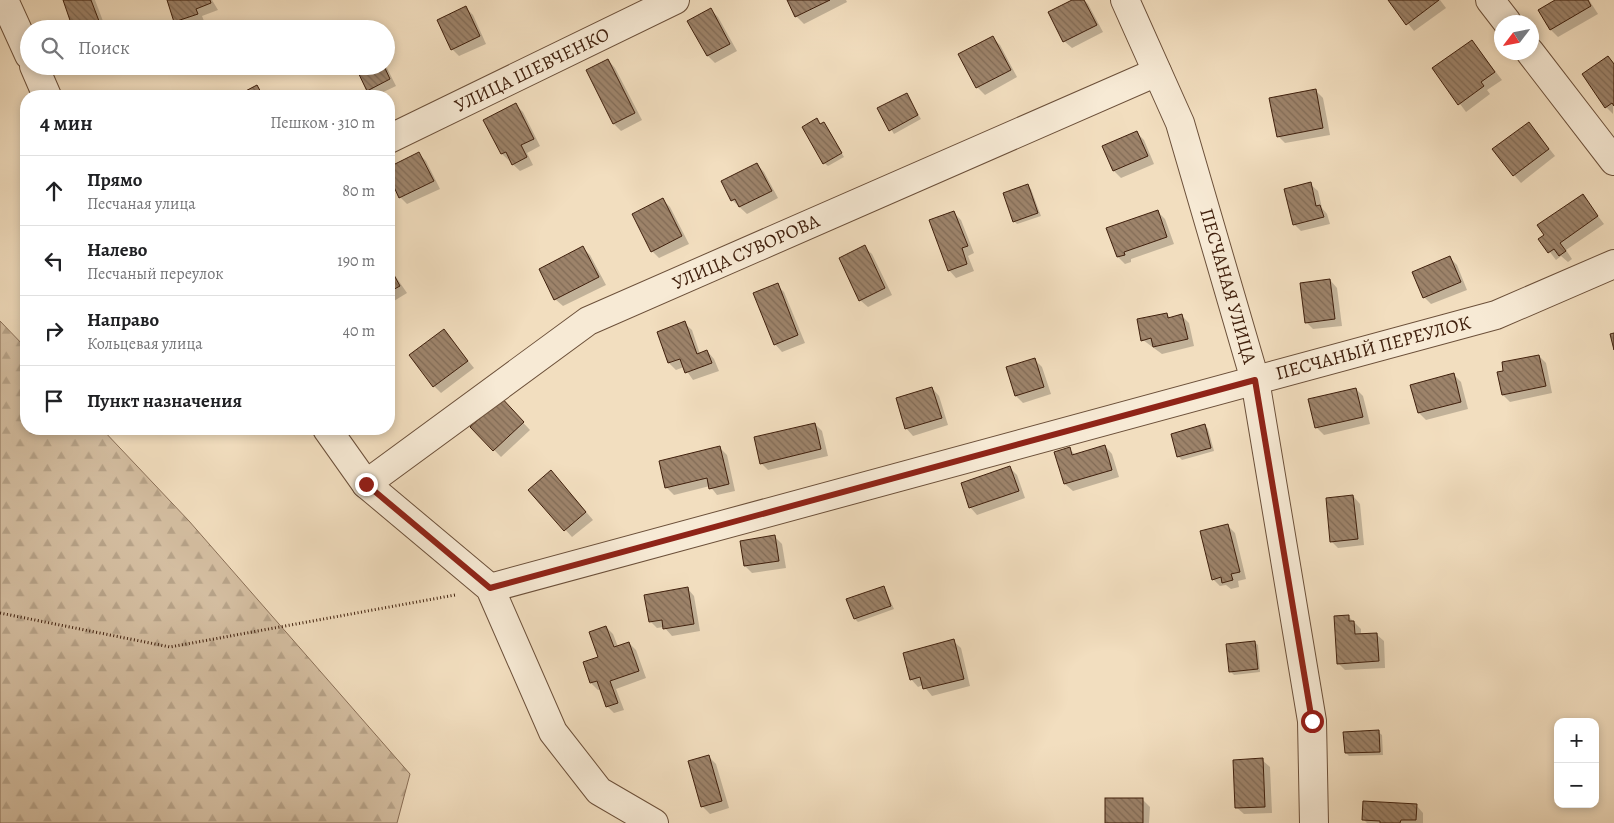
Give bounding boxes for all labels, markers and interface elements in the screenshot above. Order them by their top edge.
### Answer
north arrow [1494,15,1539,60]
search box [20,20,395,75]
street label: УЛИЦА ШЕВЧЕНКО [450,21,614,119]
icon: search [38,34,66,62]
text: Поиск [78,35,130,61]
text: 4 мин [40,109,93,137]
text: Пешком · 310 m [270,112,375,134]
text: Прямо [87,167,142,193]
icon: ahead [40,177,68,205]
text: 80 m [342,180,375,202]
text: Песчаная улица [87,193,196,215]
street label: ПЕСЧАНАЯ УЛИЦА [1193,205,1263,368]
street label: УЛИЦА СУВОРОВА [668,207,825,296]
text: Налево [87,237,147,263]
icon: left [40,247,68,275]
text: 190 m [337,250,375,272]
text: Песчаный переулок [87,263,224,285]
text: Направо [87,307,159,333]
street label: ПЕСЧАНЫЙ ПЕРЕУЛОК [1272,309,1474,387]
icon: right [40,317,68,345]
text: 40 m [343,320,375,342]
text: Кольцевая улица [87,333,203,355]
icon: arrive [40,387,68,415]
text: Пункт назначения [87,388,242,414]
route end [355,473,378,496]
route start [1301,710,1324,733]
map controls [1554,718,1599,808]
button: + [1554,718,1599,763]
button: − [1554,763,1599,808]

